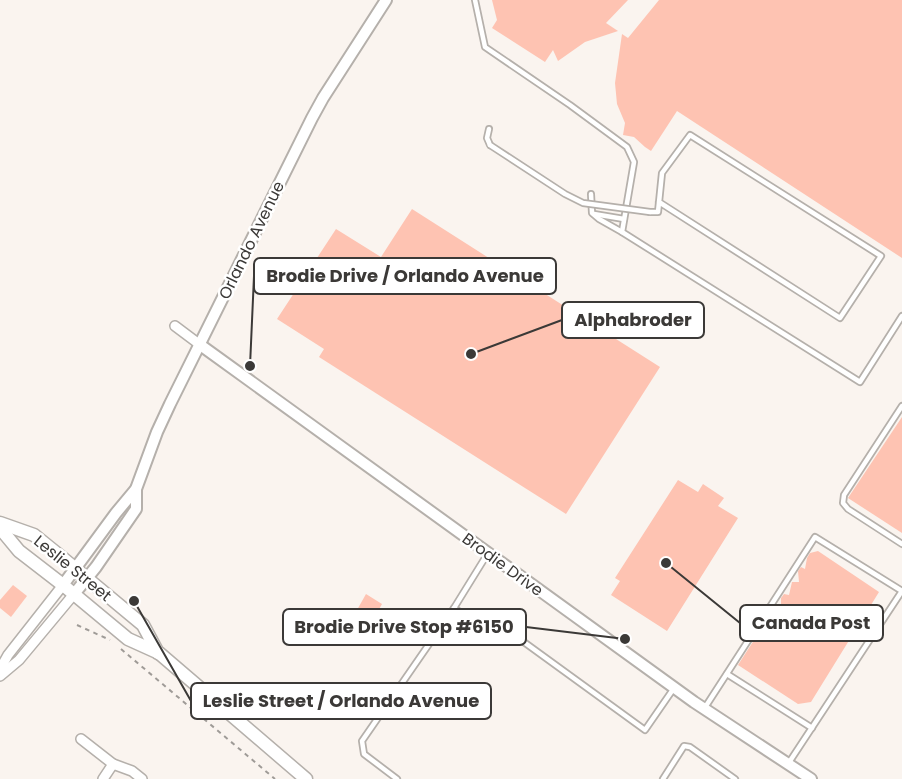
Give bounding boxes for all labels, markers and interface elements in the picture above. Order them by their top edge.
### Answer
street label: Orlando Avenue [213,177,290,303]
callout: Brodie Drive / Orlando Avenue [254,258,556,294]
text: Brodie Drive / Orlando Avenue [266,263,544,288]
callout: Alphabroder [562,302,704,338]
text: Alphabroder [574,307,692,332]
street label: Brodie Drive [457,527,548,602]
street label: Leslie Street [29,530,117,607]
callout: Canada Post [740,605,883,641]
callout: Brodie Drive Stop #6150 [283,609,526,645]
text: Canada Post [752,610,870,635]
text: Brodie Drive Stop #6150 [294,614,514,639]
callout: Leslie Street / Orlando Avenue [191,683,491,719]
text: Leslie Street / Orlando Avenue [203,688,479,713]

